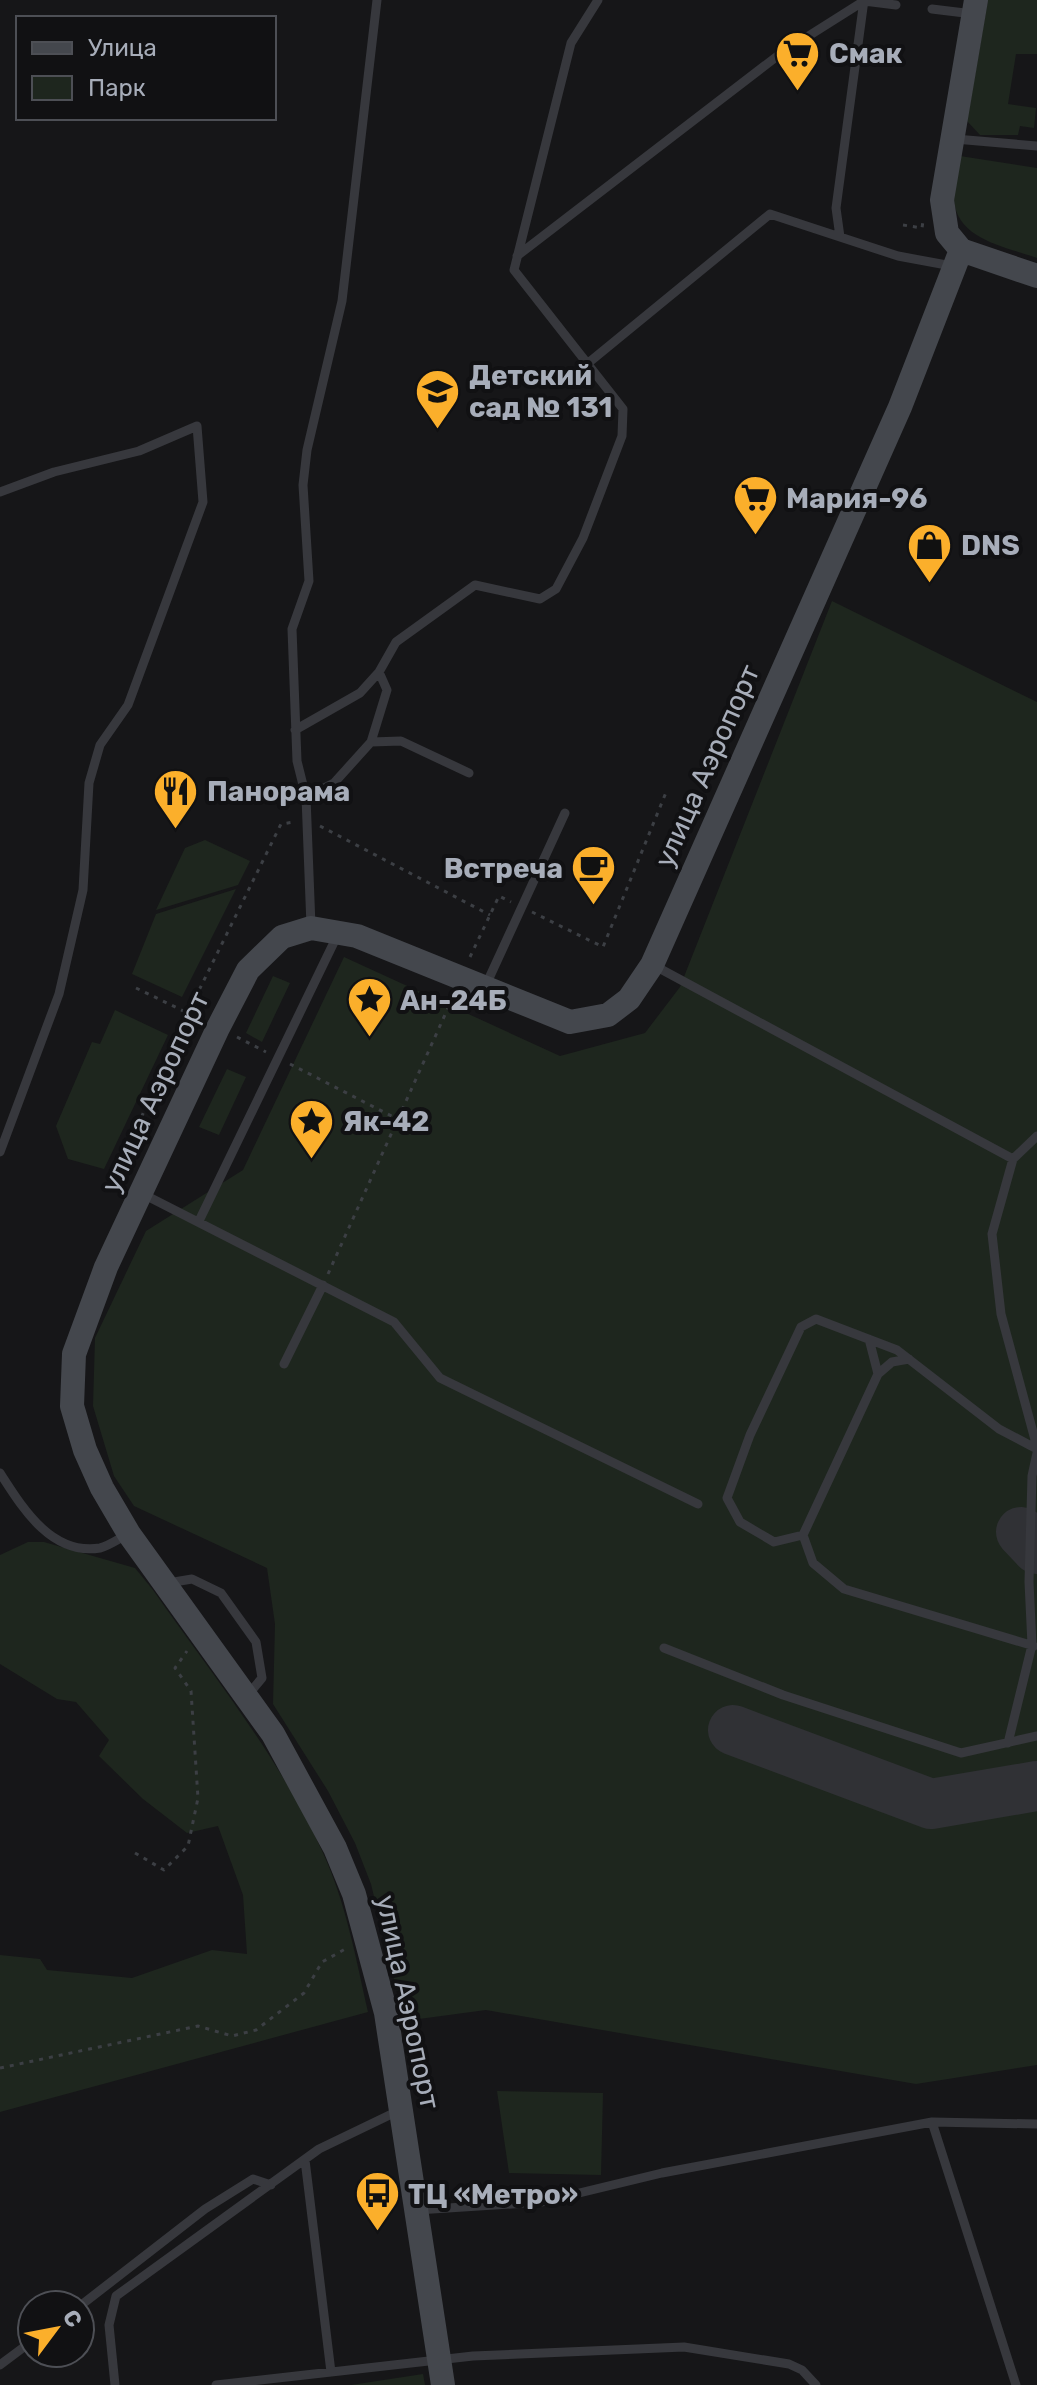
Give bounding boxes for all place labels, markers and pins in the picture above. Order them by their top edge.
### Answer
supermarket icon: Смак [774,29,822,92]
place label: Смак [829,37,902,70]
place label: Детский сад № 131 [469,359,612,424]
school or university icon: Детский сад № 131 [414,367,462,430]
supermarket icon: Мария-96 [731,474,779,537]
place label: Мария-96 [786,482,927,515]
shop icon: DNS [906,521,954,584]
place label: DNS [961,529,1020,562]
restaurant icon: Панорама [152,767,200,830]
place label: Панорама [207,775,350,808]
cafe icon: Встреча [570,844,618,907]
place label: Встреча [444,852,563,885]
place icon: Ан-24Б [345,976,393,1039]
place label: Ан-24Б [400,984,507,1017]
place icon: Як-42 [288,1097,336,1160]
place label: Як-42 [343,1105,429,1138]
bus stop icon: ТЦ «Метро» [353,2170,401,2233]
place label: ТЦ «Метро» [408,2178,578,2211]

